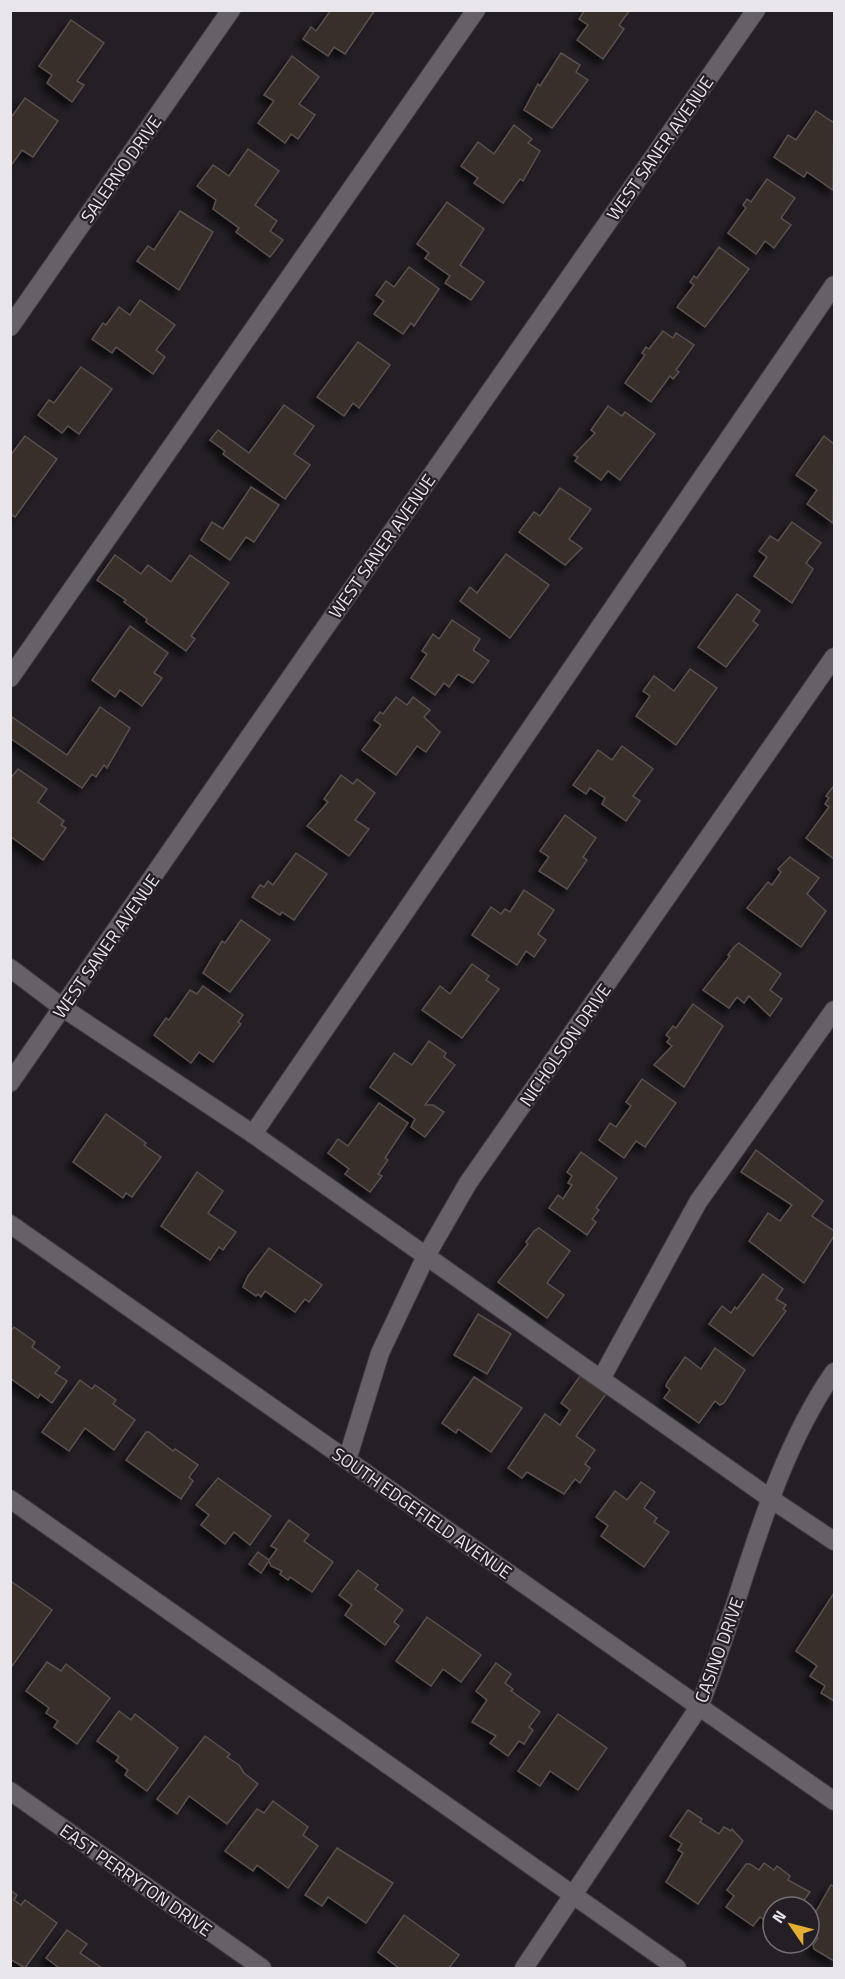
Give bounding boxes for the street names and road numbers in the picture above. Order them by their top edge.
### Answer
street label: WEST SANER AVENUE [600,70,720,226]
street label: SALERNO DRIVE [74,110,168,228]
street label: WEST SANER AVENUE [322,468,442,624]
street label: WEST SANER AVENUE [46,868,166,1024]
street label: NICHOLSON DRIVE [513,978,617,1112]
street label: SOUTH EDGEFIELD AVENUE [327,1441,517,1585]
street label: CASINO DRIVE [687,1594,751,1706]
street label: EAST PERRYTON DRIVE [54,1817,218,1943]

